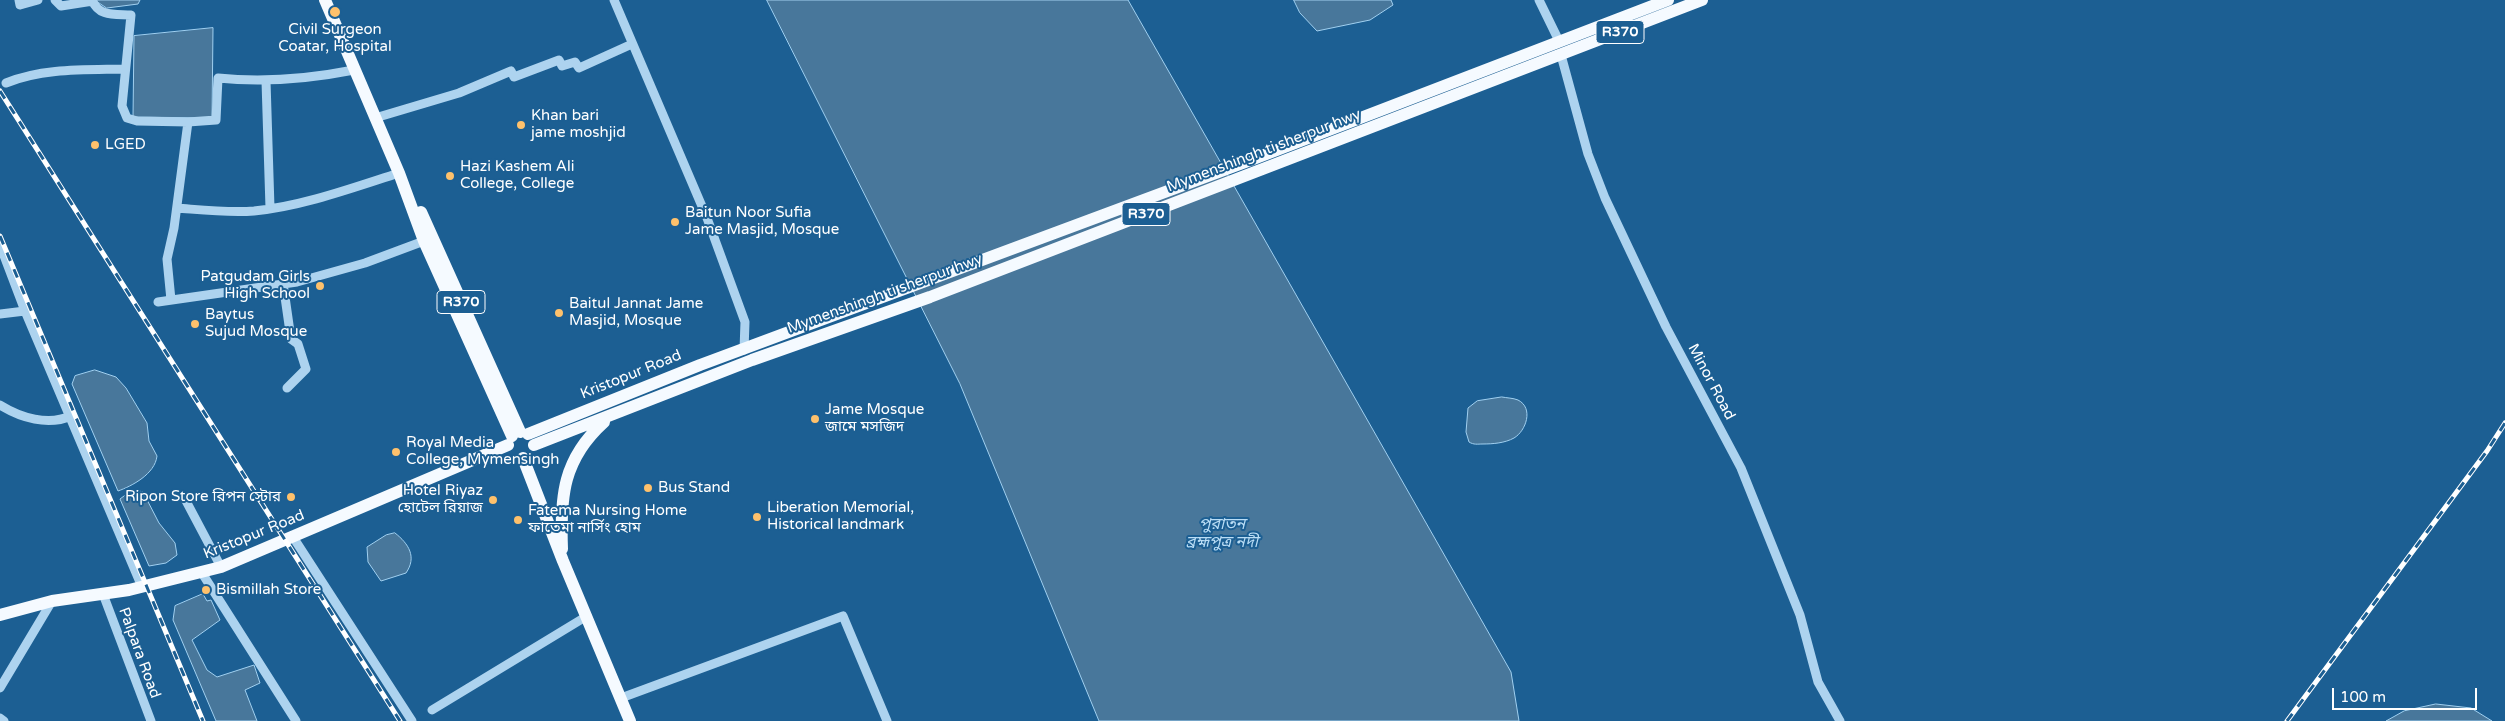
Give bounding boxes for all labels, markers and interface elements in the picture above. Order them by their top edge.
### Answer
marker: Civil Surgeon Coatar, Hospital [328,5,342,19]
place label: Civil Surgeon Coatar, Hospital [278,21,392,56]
road number: R370 [1596,21,1644,44]
street label: Mymenshingh ti sherpur hwy [1164,106,1364,196]
place label: Khan bari jame moshjid [531,107,626,142]
marker: Khan bari jame moshjid [515,119,527,131]
place label: LGED [105,136,146,154]
marker: LGED [89,139,101,151]
place label: Hazi Kashem Ali College, College [460,158,574,193]
marker: Hazi Kashem Ali College, College [444,170,456,182]
road number: R370 [1122,202,1170,225]
place label: Baitun Noor Sufia Jame Masjid, Mosque [685,204,839,239]
marker: Baitun Noor Sufia Jame Masjid, Mosque [669,216,681,228]
street label: Mymenshingh ti sherpur hwy [785,250,985,338]
place label: Patgudam Girls High School [201,268,310,303]
marker: Patgudam Girls High School [314,280,326,292]
road number: R370 [437,290,485,314]
place label: Baitul Jannat Jame Masjid, Mosque [569,295,703,330]
place label: Baytus Sujud Mosque [205,306,307,341]
marker: Baitul Jannat Jame Masjid, Mosque [553,307,565,319]
marker: Baytus Sujud Mosque [189,318,201,330]
street label: Minor Road [1683,341,1739,423]
street label: Kristopur Road [578,347,684,403]
place label: Jame Mosque জামে মসজিদ [825,401,924,436]
marker: Jame Mosque জামে মসজিদ [809,413,821,425]
place label: Royal Media College, Mymensingh [406,434,559,469]
marker: Royal Media College, Mymensingh [390,446,402,458]
place label: Bus Stand [658,479,730,497]
place label: Hotel Riyaz হোটেল রিয়াজ [398,482,483,517]
marker: Bus Stand [642,482,654,494]
place label: Ripon Store রিপন স্টোর [125,488,281,506]
marker: Ripon Store রিপন স্টোর [285,491,297,503]
marker: Hotel Riyaz হোটেল রিয়াজ [487,494,499,506]
place label: Liberation Memorial, Historical landmark [767,499,914,534]
place label: Fatema Nursing Home ফাতেমা নার্সিং হোম [528,502,687,537]
street label: Kristopur Road [201,507,307,563]
marker: Liberation Memorial, Historical landmark [751,511,763,523]
marker: Fatema Nursing Home ফাতেমা নার্সিং হোম [512,514,524,526]
water label: পুরাতন ব্রহ্মপুত্র নদী [1186,515,1258,553]
place label: Bismillah Store [216,581,321,599]
marker: Bismillah Store [200,584,212,596]
street label: Palpara Road [114,605,164,701]
scale bar [2335,678,2480,710]
text: 100 m [2340,688,2386,706]

